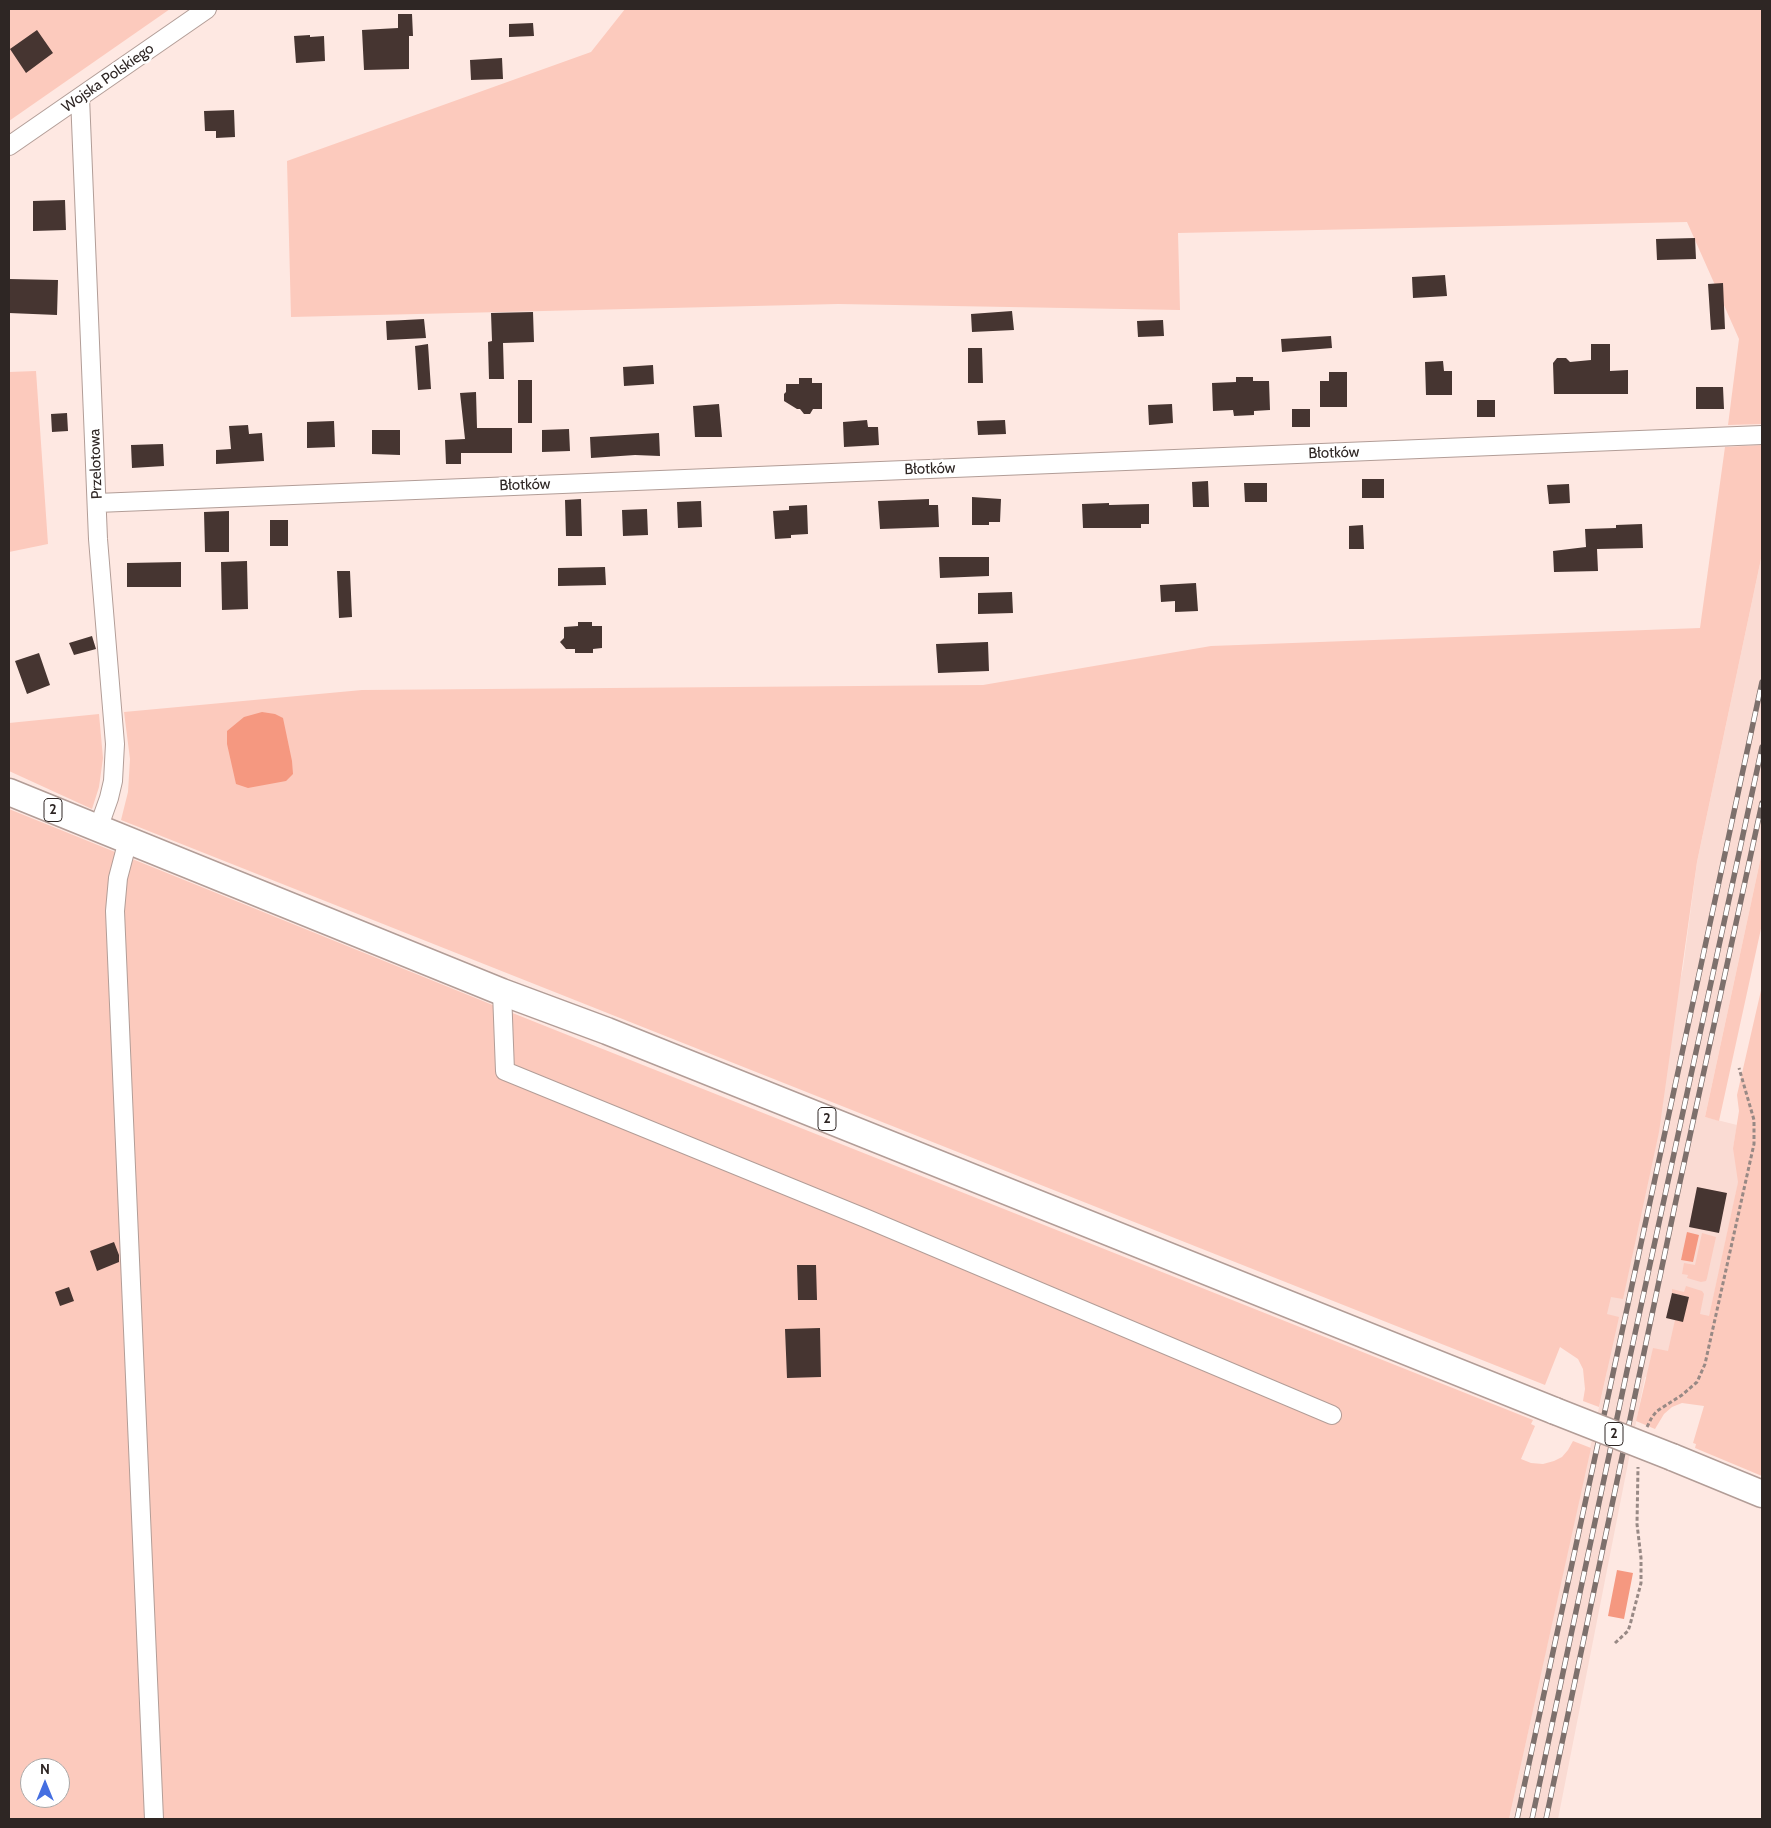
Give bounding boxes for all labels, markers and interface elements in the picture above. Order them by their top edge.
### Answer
street label: Wojska Polskiego [59,40,157,116]
street label: Przelotowa [86,428,106,500]
street label: Błotków [1308,443,1360,463]
street label: Błotków [904,459,956,479]
street label: Błotków [499,475,551,495]
road number: 2 [44,798,62,822]
road number: 2 [818,1108,836,1130]
road number: 2 [1605,1422,1623,1446]
north arrow [20,1758,70,1808]
text: N [40,1760,50,1778]

